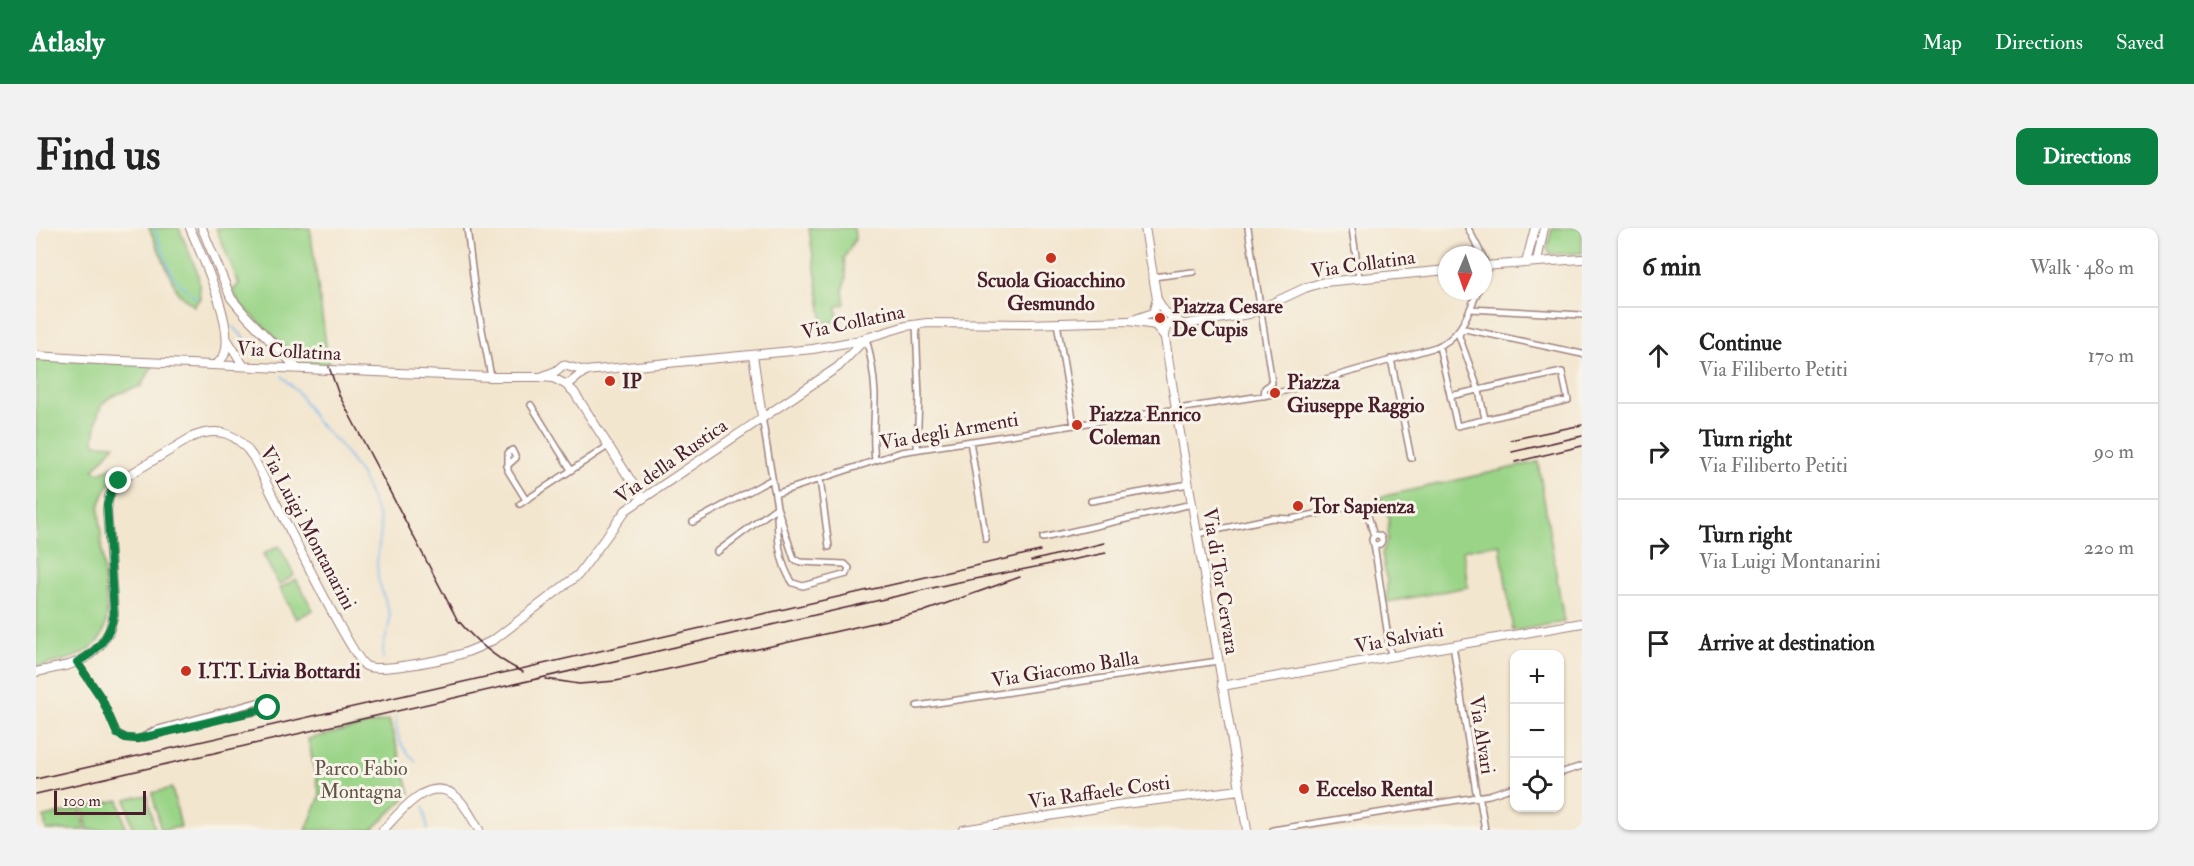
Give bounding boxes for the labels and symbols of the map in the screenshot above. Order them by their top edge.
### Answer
street label: Via Collatina [1309,244,1417,284]
north arrow [1438,246,1492,300]
marker: Scuola Gioacchino Gesmundo [1044,251,1058,265]
place label: Scuola Gioacchino Gesmundo [977,268,1125,316]
place label: Piazza Cesare De Cupis [1172,294,1283,343]
street label: Via Collatina [799,299,908,345]
marker: Piazza Cesare De Cupis [1153,311,1167,325]
street label: Via Collatina [236,336,343,366]
place label: IP [622,369,642,394]
place label: Piazza Giuseppe Raggio [1287,370,1425,419]
marker: IP [603,374,617,388]
marker: Piazza Giuseppe Raggio [1268,386,1282,400]
place label: Piazza Enrico Coleman [1089,402,1201,450]
street label: Via degli Armenti [878,406,1020,456]
street label: Via della Rustica [610,412,733,509]
marker: Piazza Enrico Coleman [1070,418,1084,432]
street label: Via Luigi Montanarini [254,442,362,614]
route end [105,467,131,493]
place label: Tor Sapienza [1309,494,1416,520]
marker: Tor Sapienza [1291,499,1305,513]
street label: Via di Tor Cervara [1197,506,1245,657]
street label: Via Salviati [1352,617,1446,659]
street label: Via Giacomo Balla [990,645,1141,693]
place label: I.T.T. Livia Bottardi [198,659,361,684]
marker: I.T.T. Livia Bottardi [179,664,193,678]
route start [254,694,280,720]
street label: Via Alvari [1463,694,1501,776]
park label: Parco Fabio Montagna [314,756,408,804]
street label: Via Raffaele Costi [1026,770,1172,814]
place label: Eccelso Rental [1316,777,1434,802]
marker: Eccelso Rental [1297,782,1311,796]
scale bar [54,788,146,816]

